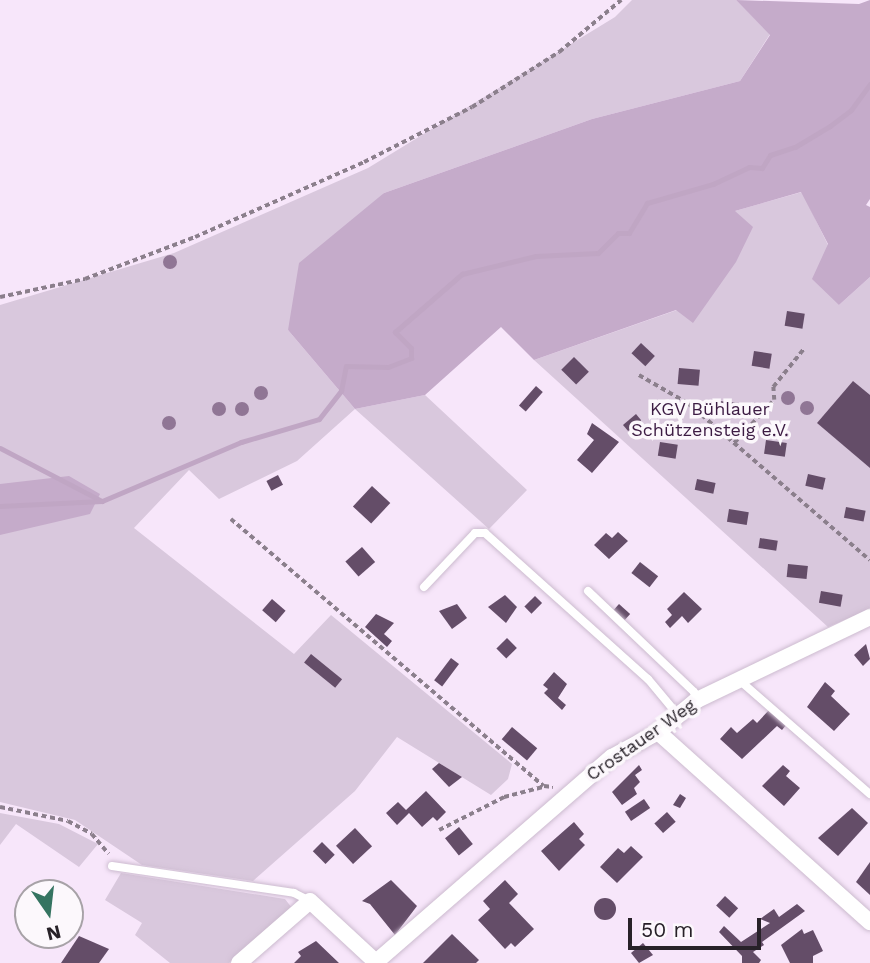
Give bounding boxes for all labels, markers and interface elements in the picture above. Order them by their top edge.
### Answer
park label: KGV Bühlauer Schützensteig e.V. [631,399,789,442]
street label: Crostauer Weg [582,694,700,786]
north arrow [14,879,84,949]
scale bar [632,904,765,948]
text: 50 m [641,917,693,942]
text: N [44,920,63,946]

